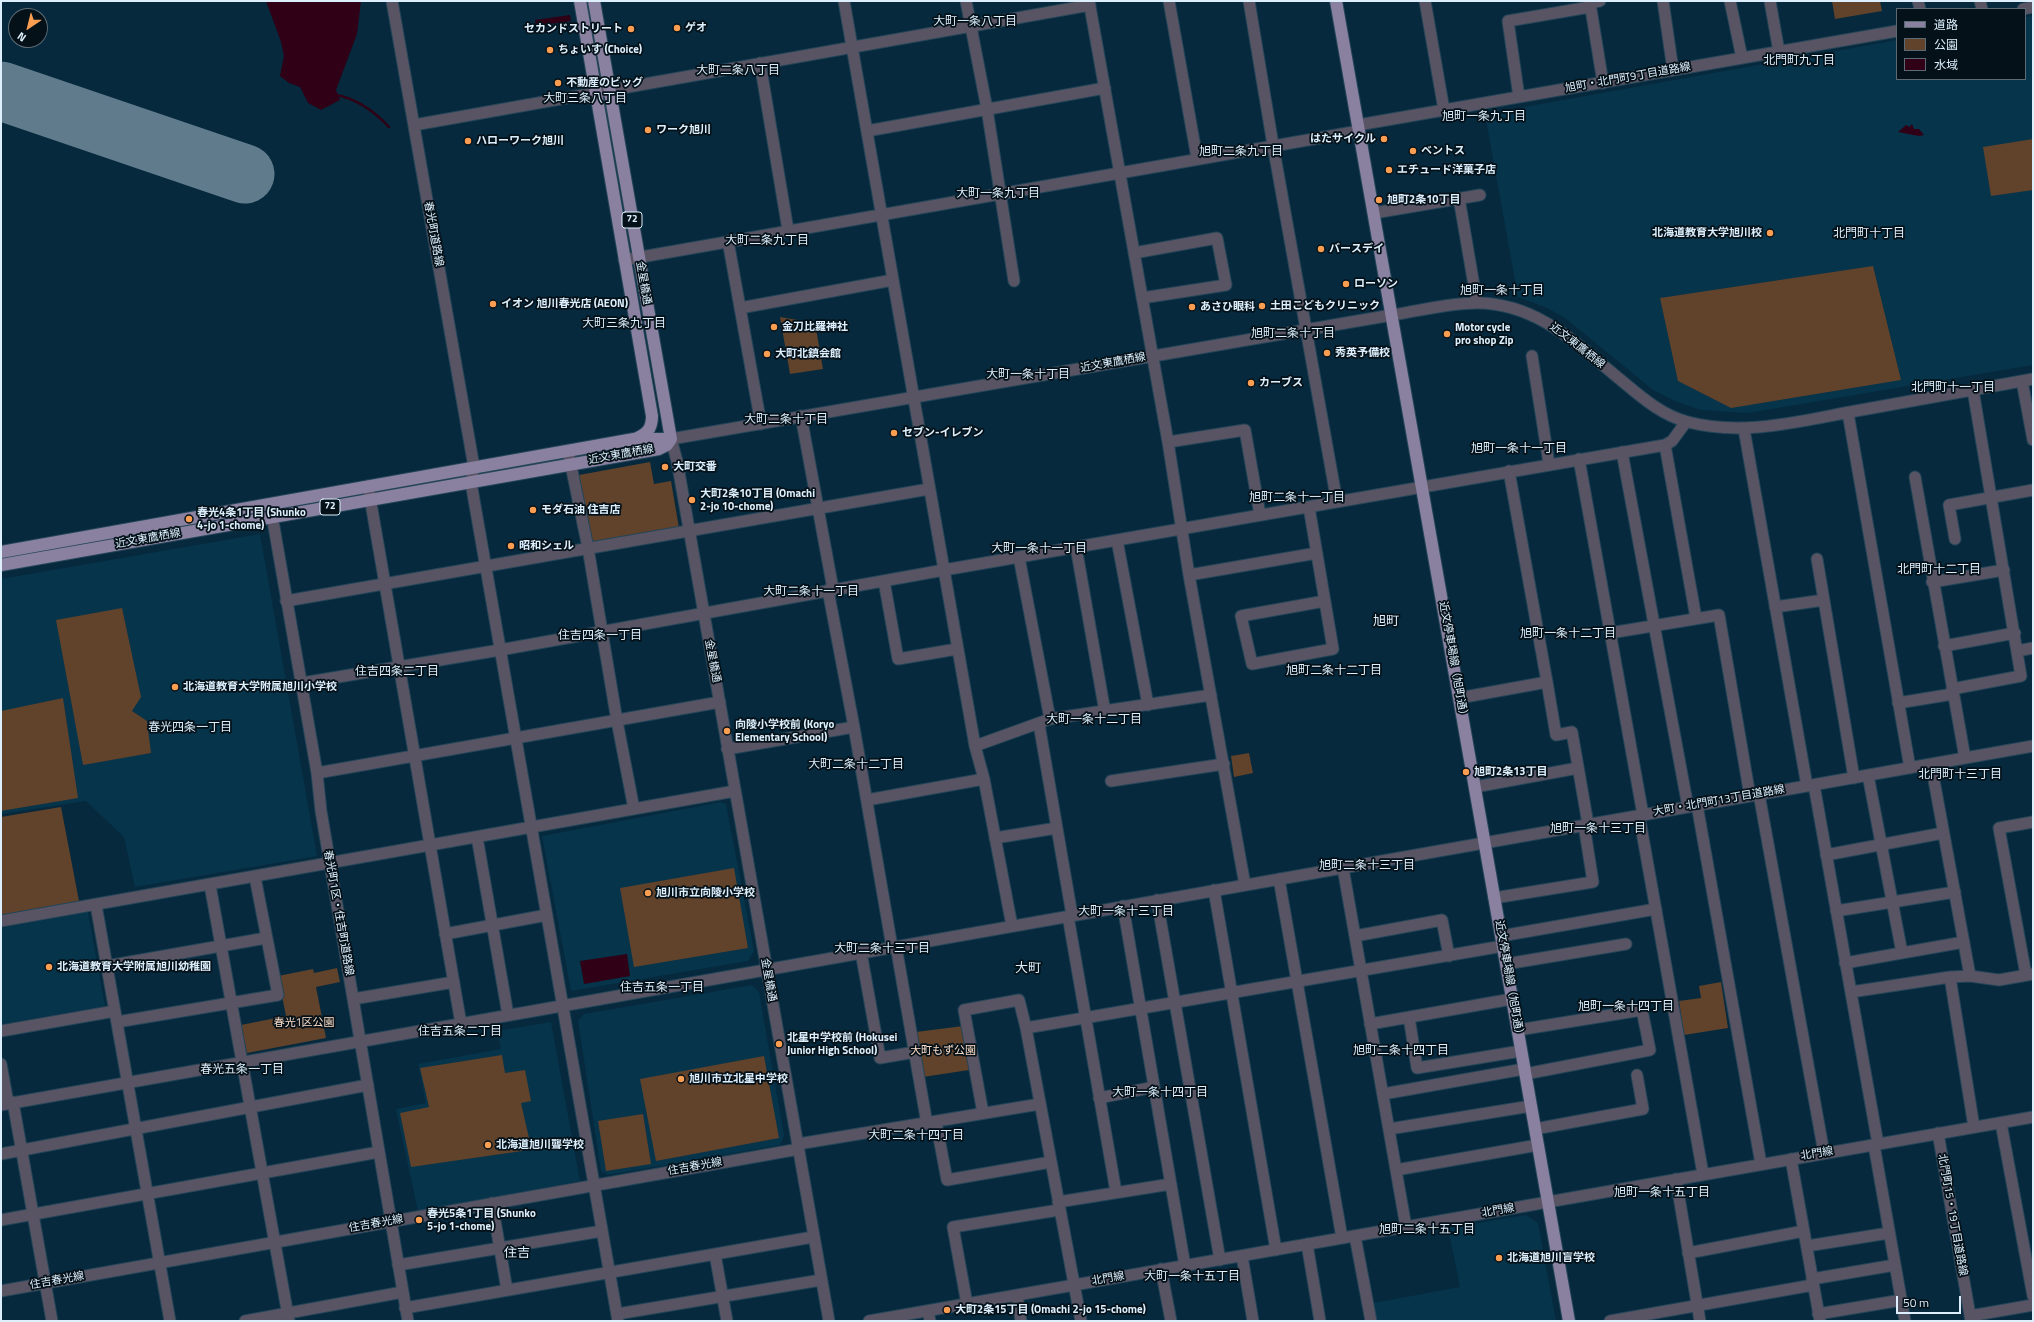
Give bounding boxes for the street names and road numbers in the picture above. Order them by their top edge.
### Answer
street label: 旭町・北門町9丁目道路線 [1564,60,1692,96]
street label: 春光町道路線 [421,200,445,268]
road number: 72 [622,212,642,228]
street label: 金星橋通 [633,260,653,306]
street label: 近文東鷹栖線 [1547,320,1607,372]
street label: 近文東鷹栖線 [1079,351,1147,375]
street label: 近文東鷹栖線 [587,443,655,467]
road number: 72 [320,499,340,515]
street label: 近文東鷹栖線 [114,527,182,551]
street label: 近文停車場線（旭町通） [1436,600,1470,722]
street label: 金星橋通 [701,638,723,684]
street label: 大町・北門町13丁目道路線 [1652,783,1786,819]
street label: 春光町1区・住吉町道路線 [320,849,356,977]
street label: 近文停車場線（旭町通） [1492,919,1526,1041]
street label: 金星橋通 [758,957,778,1003]
street label: 北門線 [1800,1145,1834,1163]
street label: 北門町15・19丁目道路線 [1935,1153,1969,1277]
street label: 住吉春光線 [667,1156,723,1178]
street label: 北門線 [1481,1202,1515,1220]
street label: 住吉春光線 [348,1213,404,1235]
street label: 住吉春光線 [29,1270,85,1292]
street label: 北門線 [1091,1270,1125,1288]

